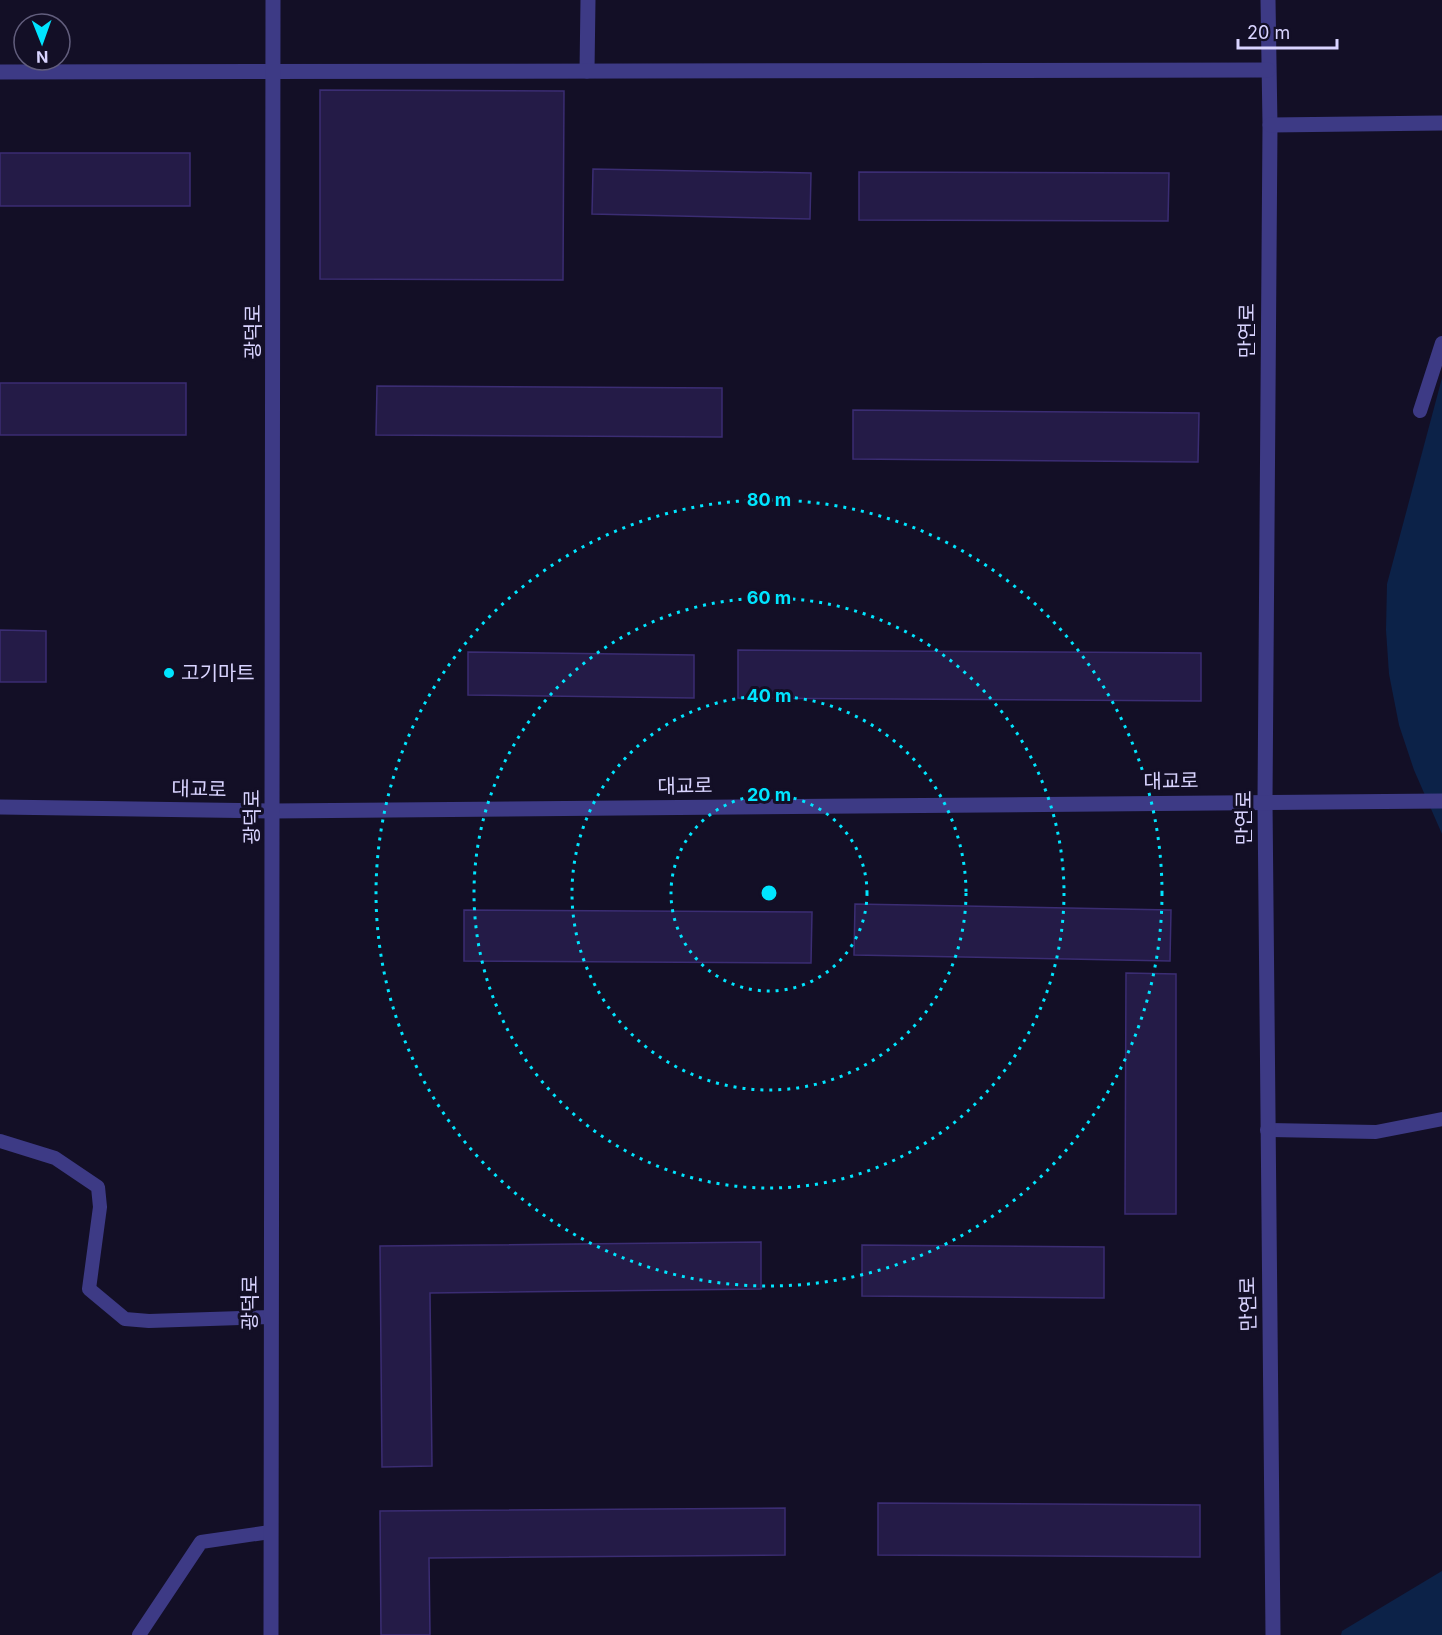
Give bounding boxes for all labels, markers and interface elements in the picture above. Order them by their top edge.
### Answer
north arrow [12,12,72,72]
scale bar [1238,12,1337,50]
text: 20 m [1247,22,1290,43]
text: N [36,47,49,67]
street label: 만연로 [1235,303,1259,359]
street label: 광덕로 [241,304,265,360]
text: 80 m [747,489,791,510]
text: 60 m [747,587,791,608]
place label: 고기마트 [181,661,255,685]
marker: 고기마트 [162,666,176,680]
text: 40 m [747,685,792,706]
street label: 대교로 [1143,769,1199,793]
street label: 대교로 [657,774,713,798]
street label: 대교로 [171,777,227,801]
text: 20 m [747,784,791,805]
street label: 광덕로 [240,789,264,845]
street label: 만연로 [1232,790,1256,846]
centre of rings [759,883,779,903]
street label: 광덕로 [238,1275,262,1331]
street label: 만연로 [1236,1276,1260,1332]

